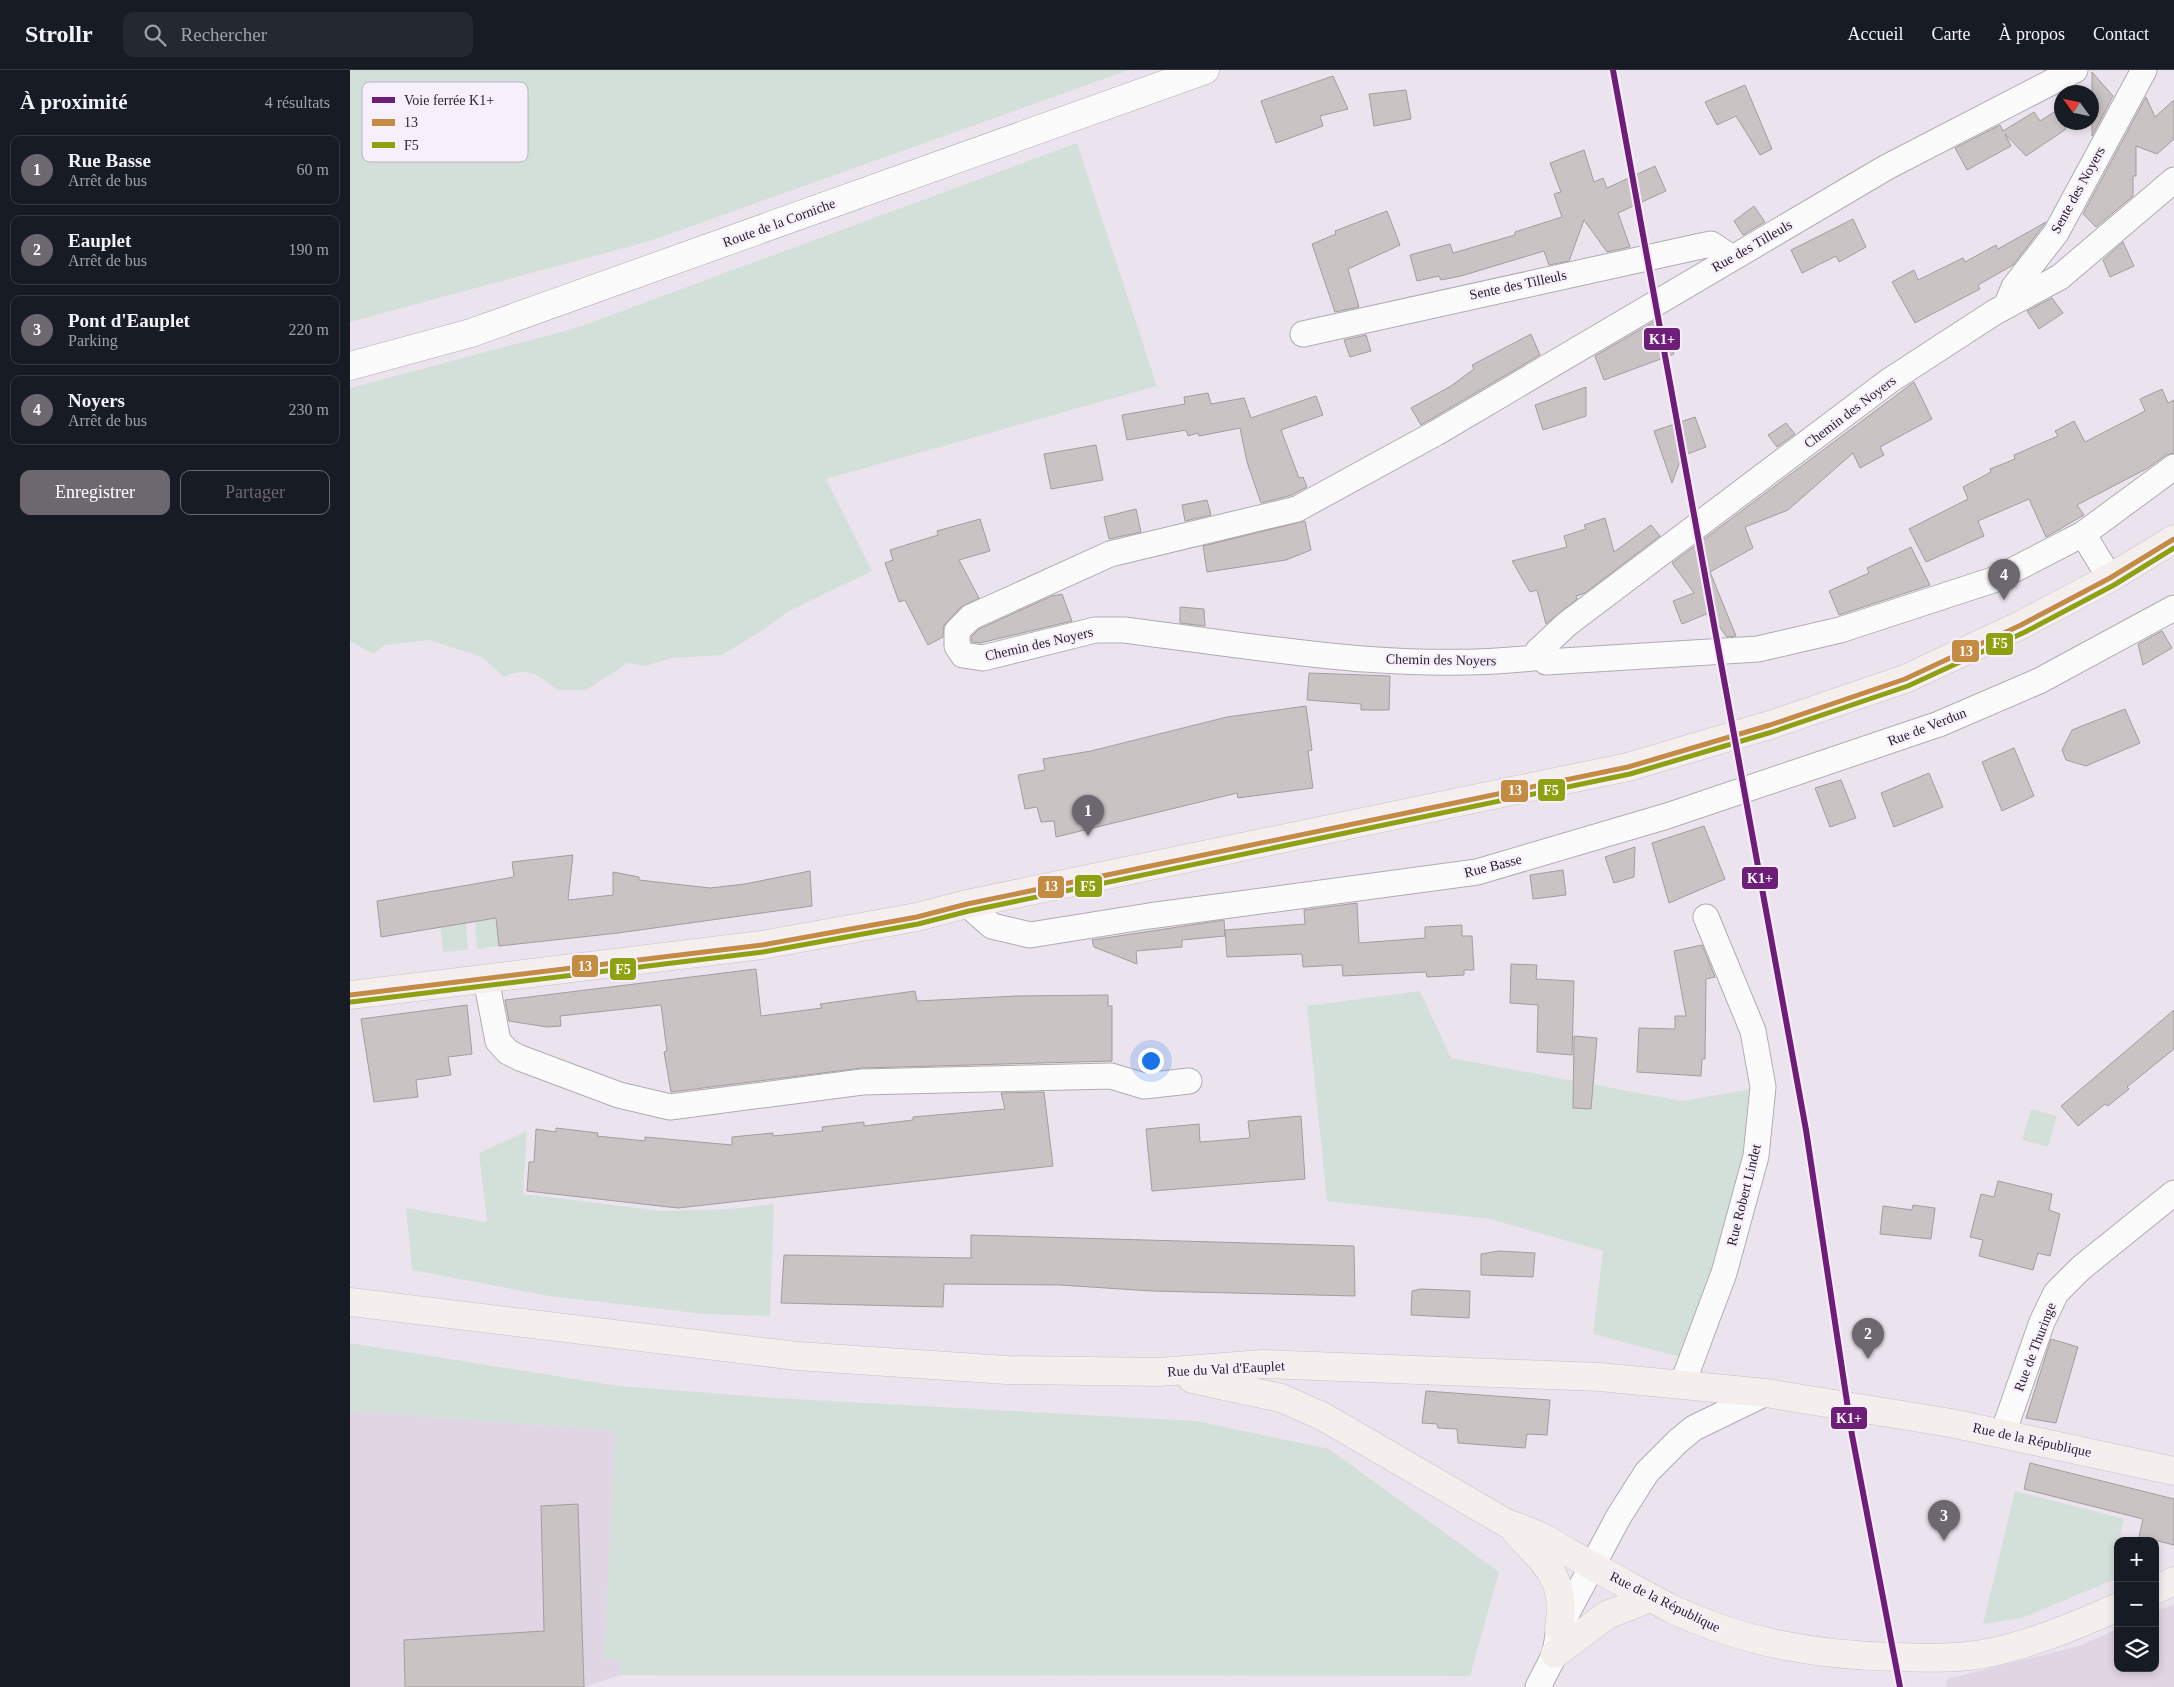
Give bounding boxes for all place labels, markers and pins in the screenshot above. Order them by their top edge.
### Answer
pin: 4 [1988,559,2020,600]
pin: 1 [1072,795,1104,836]
pin: 2 [1852,1318,1884,1359]
pin: 3 [1928,1500,1960,1541]

